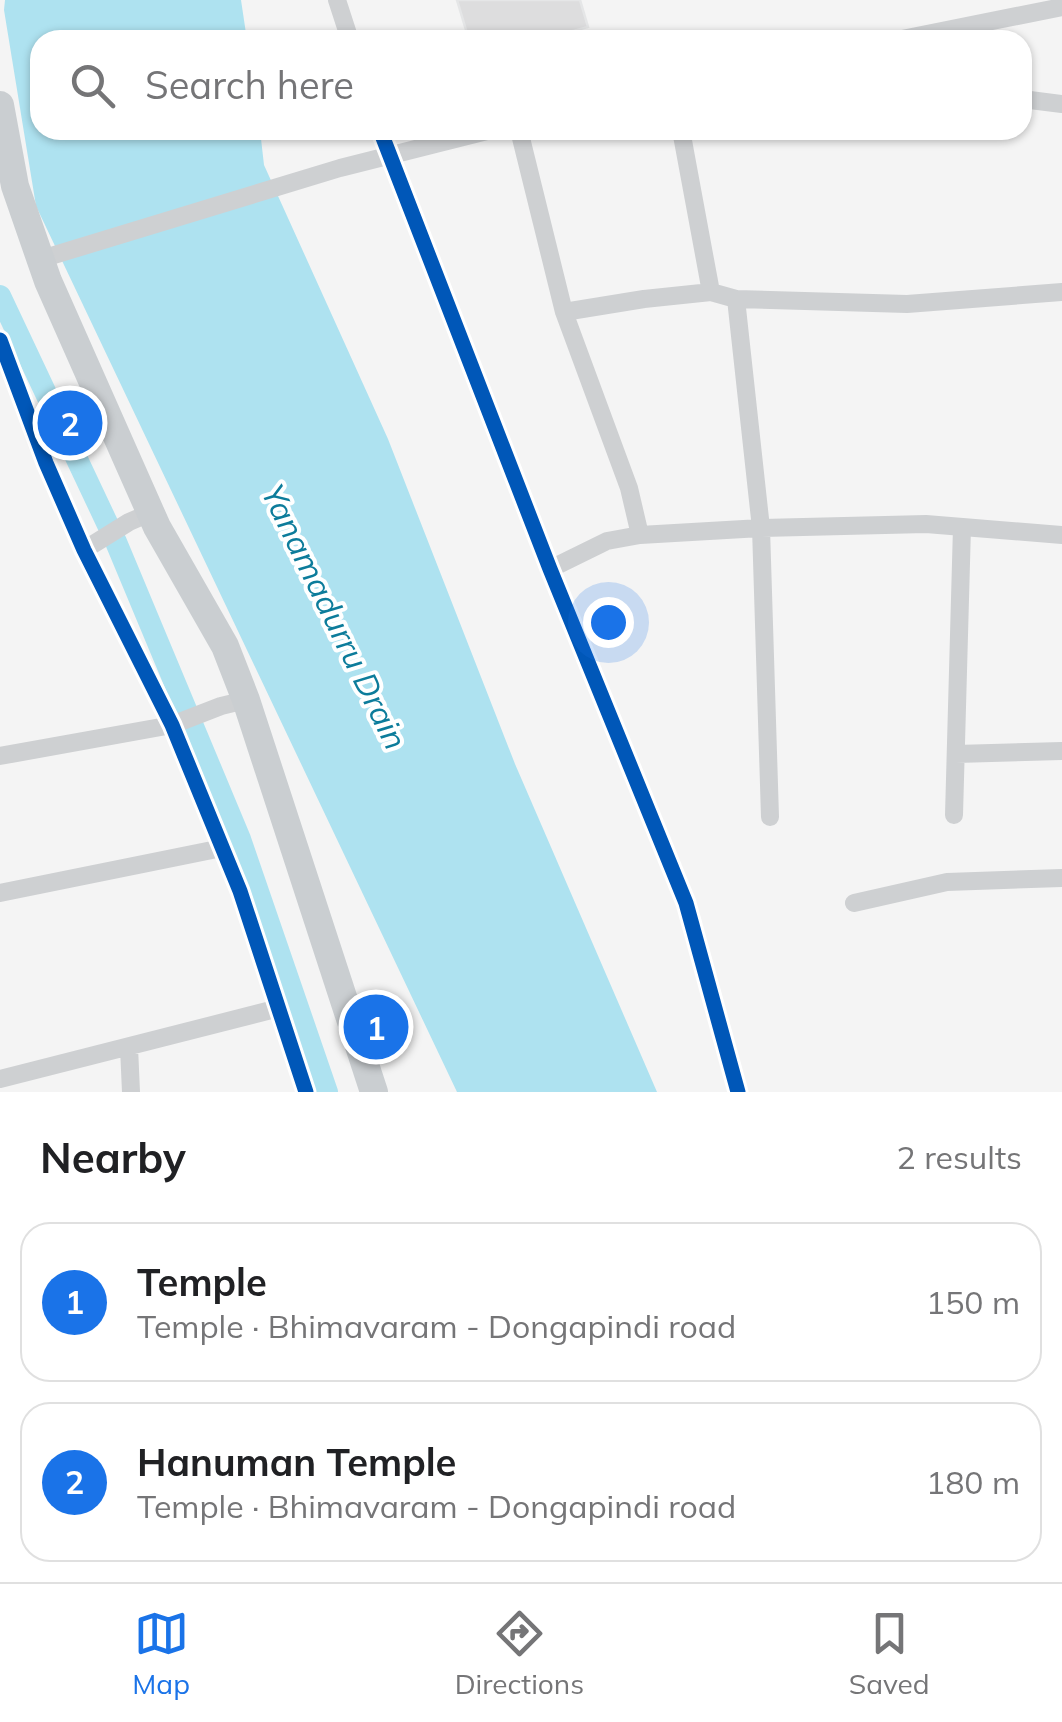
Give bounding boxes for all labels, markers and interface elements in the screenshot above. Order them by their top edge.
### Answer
search box [30,30,1032,140]
icon: search [65,58,120,113]
text: Search here [145,61,354,109]
pin: 2 [38,386,102,460]
water label: Yanamadurru Drain [253,477,416,756]
your location [583,597,634,648]
pin: 1 [344,990,408,1064]
text: Nearby [40,1131,186,1184]
text: 2 results [897,1137,1022,1177]
text: Temple [137,1258,267,1306]
text: 1 [65,1282,84,1322]
text: 150 m [926,1282,1020,1322]
text: Temple · Bhimavaram - Dongapindi road [137,1306,736,1346]
text: Hanuman Temple [137,1438,456,1486]
text: 2 [65,1462,84,1502]
text: 180 m [926,1462,1020,1502]
text: Temple · Bhimavaram - Dongapindi road [137,1486,736,1526]
tab: Map [132,1606,190,1701]
tab: Directions [455,1606,584,1701]
tab: Saved [849,1606,930,1701]

